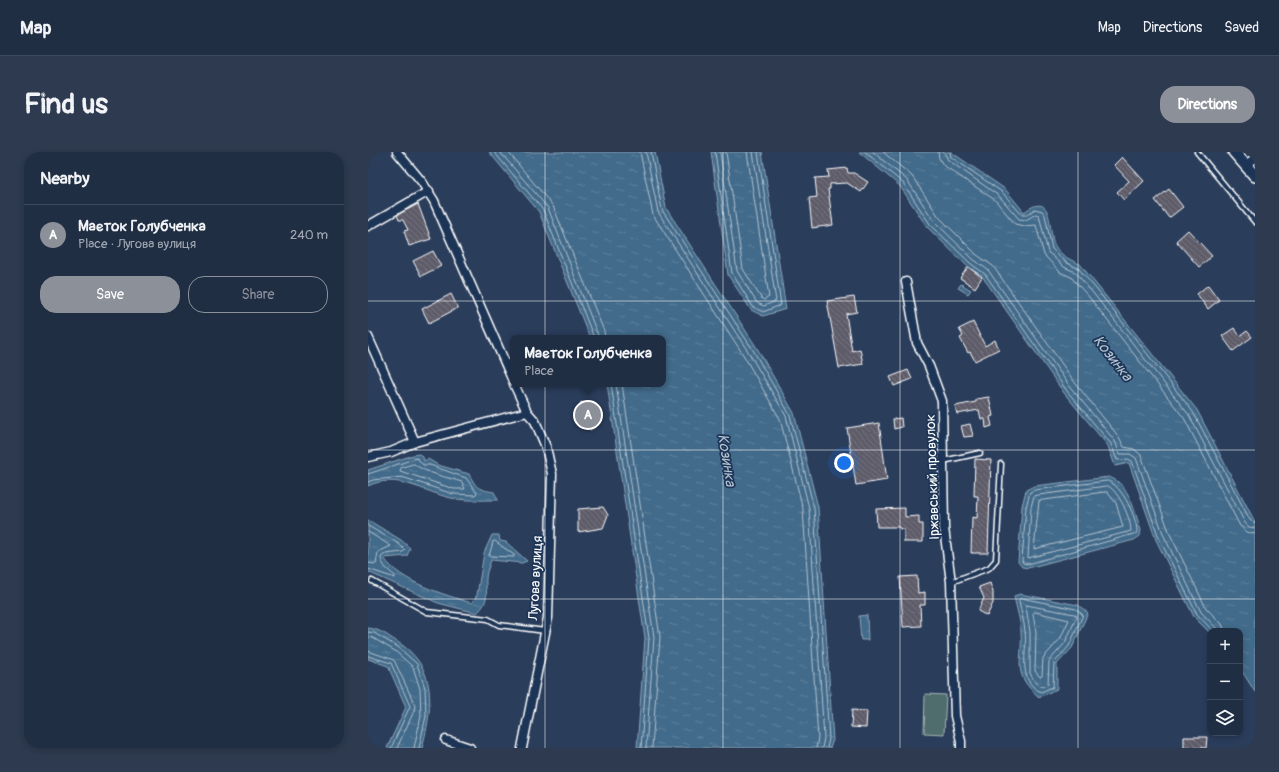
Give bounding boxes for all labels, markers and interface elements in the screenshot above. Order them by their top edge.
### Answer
text: Map [20,16,51,40]
text: Map [1098,19,1121,36]
text: Directions [1143,19,1202,36]
text: Saved [1224,19,1259,36]
button: Directions [1160,86,1255,123]
text: Find us [24,87,108,122]
text: Nearby [40,168,89,189]
text: Маєток Голубченка [78,217,206,236]
text: A [49,227,57,243]
text: 240 m [290,227,328,243]
text: Place · Лугова вулиця [78,236,196,252]
button: Save [40,276,180,313]
button: Share [188,276,328,313]
water label: Козинка [1089,332,1137,386]
popup [510,335,666,387]
text: Маєток Голубченка [524,344,652,363]
text: Place [524,363,553,379]
pin: A [575,400,601,430]
street label: Іржавський провулок [922,414,943,540]
water label: Козинка [713,433,740,489]
your location [834,453,854,473]
street label: Лугова вулиця [525,535,546,622]
map controls [1207,628,1243,736]
button: + [1207,628,1243,664]
button: − [1207,664,1243,700]
button: layers [1207,700,1243,736]

